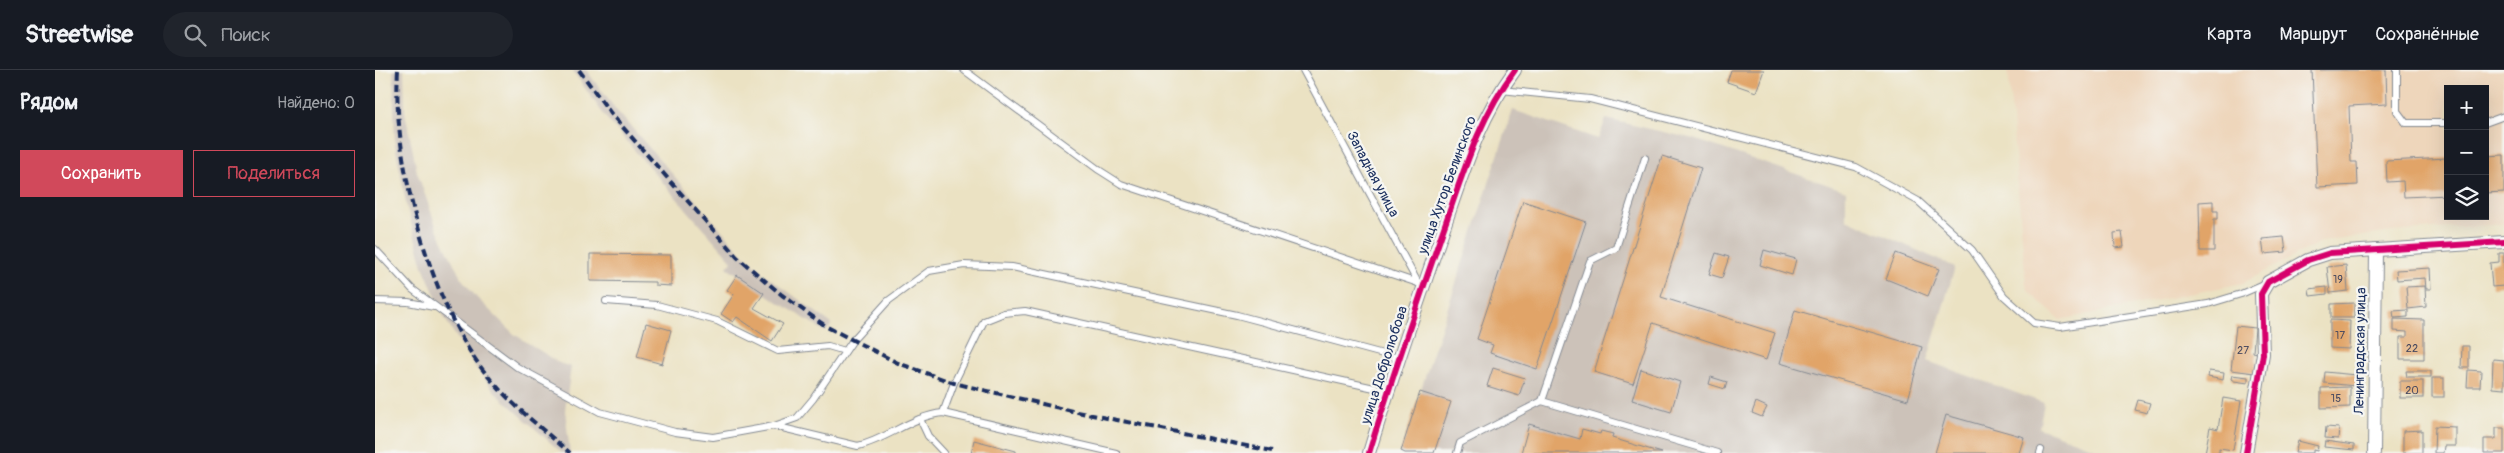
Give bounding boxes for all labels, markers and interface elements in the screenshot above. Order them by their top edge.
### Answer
search box [163,12,513,57]
text: Streetwise [25,20,133,49]
icon: search [181,21,209,49]
text: Поиск [221,23,271,47]
text: Карта [2207,23,2251,46]
text: Маршрут [2279,23,2347,46]
text: Сохранённые [2375,23,2479,46]
map controls [2444,85,2489,220]
button: + [2444,85,2489,130]
text: Рядом [20,89,78,116]
text: Найдено: 0 [277,93,355,113]
street label: улица Хутор Белинского [1414,113,1480,257]
street label: Западная улица [1343,128,1403,220]
button: − [2444,130,2489,175]
button: Сохранить [20,150,183,197]
button: Поделиться [193,150,355,197]
button: layers [2444,175,2489,220]
house number: 19 [2333,273,2343,286]
street label: Ленинградская улица [2350,287,2370,416]
street label: улица Добролюбова [1357,304,1411,427]
house number: 17 [2335,329,2345,342]
house number: 22 [2406,342,2418,355]
house number: 27 [2237,344,2249,357]
house number: 20 [2405,384,2419,397]
house number: 15 [2331,392,2341,405]

